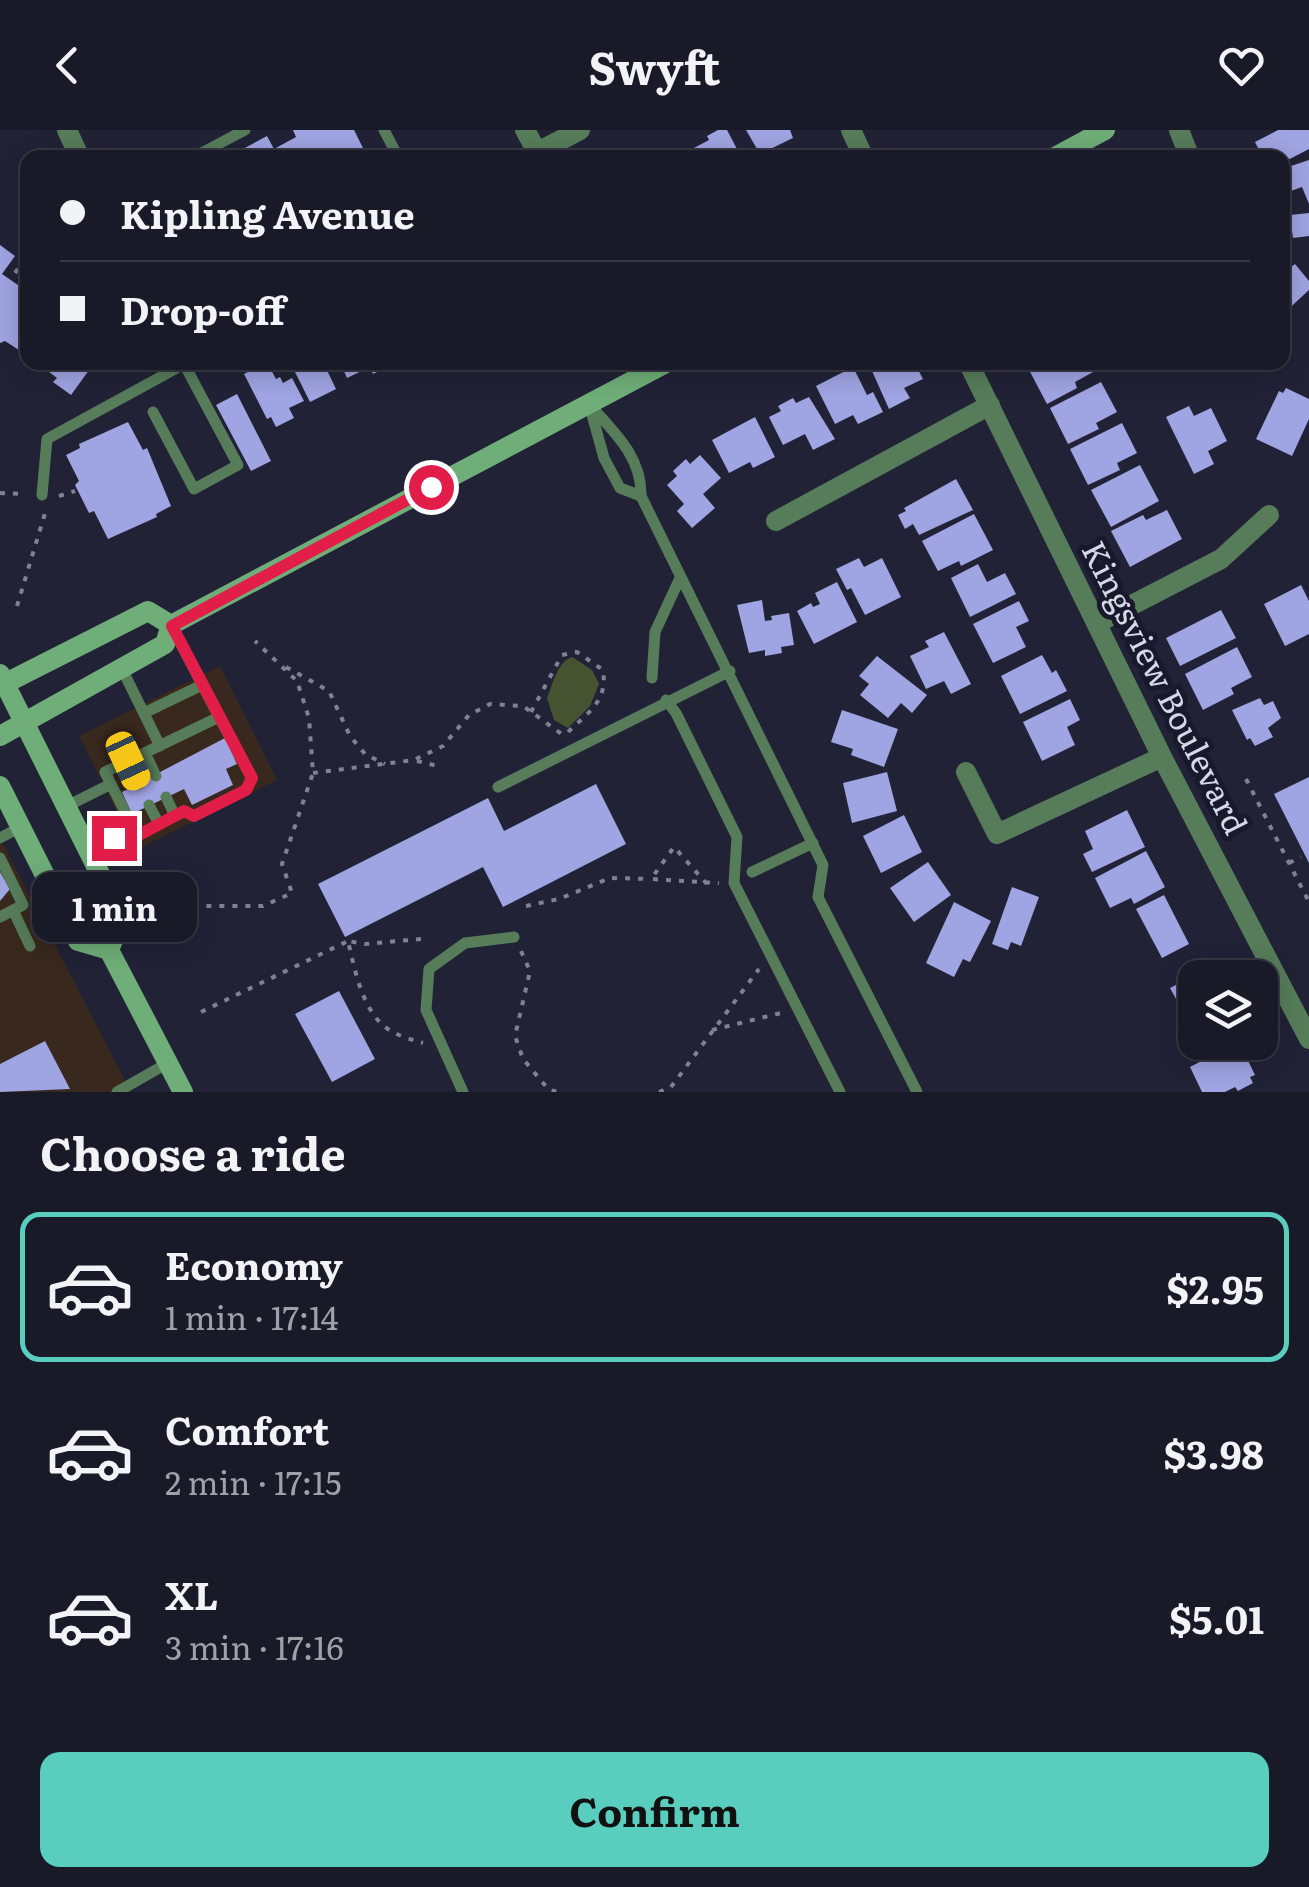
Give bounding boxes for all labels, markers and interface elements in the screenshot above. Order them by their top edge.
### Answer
text: Swyft [588,32,721,99]
icon: back [40,38,95,93]
icon: heart [1214,38,1269,93]
text: Kipling Avenue [120,184,415,241]
text: Drop-off [120,280,285,337]
route start [409,465,454,510]
street label: Kingsview Boulevard [1072,532,1261,842]
car [102,727,154,795]
route end [92,816,137,861]
callout: 1 min [32,873,196,943]
text: 1 min [72,883,157,931]
map controls [1178,960,1278,1060]
button: layers [1178,960,1278,1060]
text: Choose a ride [40,1118,346,1185]
text: Economy [165,1235,343,1292]
icon: car [45,1242,135,1332]
text: $2.95 [1166,1259,1264,1316]
text: 1 min · 17:14 [165,1292,338,1340]
text: Comfort [165,1400,329,1457]
icon: car [45,1407,135,1497]
text: $3.98 [1163,1424,1264,1481]
text: 2 min · 17:15 [165,1457,342,1505]
text: XL [165,1565,218,1622]
icon: car [45,1572,135,1662]
text: $5.01 [1169,1589,1264,1646]
text: 3 min · 17:16 [165,1622,344,1670]
button: Confirm [40,1752,1269,1867]

